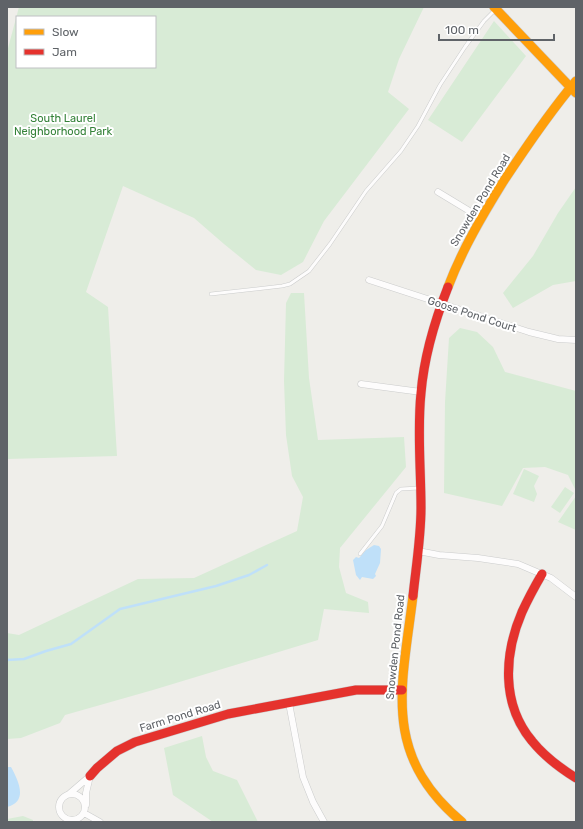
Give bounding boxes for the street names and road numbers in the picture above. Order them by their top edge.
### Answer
street label: Snowden Pond Road [448,152,513,249]
street label: Goose Pond Court [426,294,519,335]
street label: Snowden Pond Road [384,594,407,700]
street label: Farm Pond Road [138,698,222,735]

